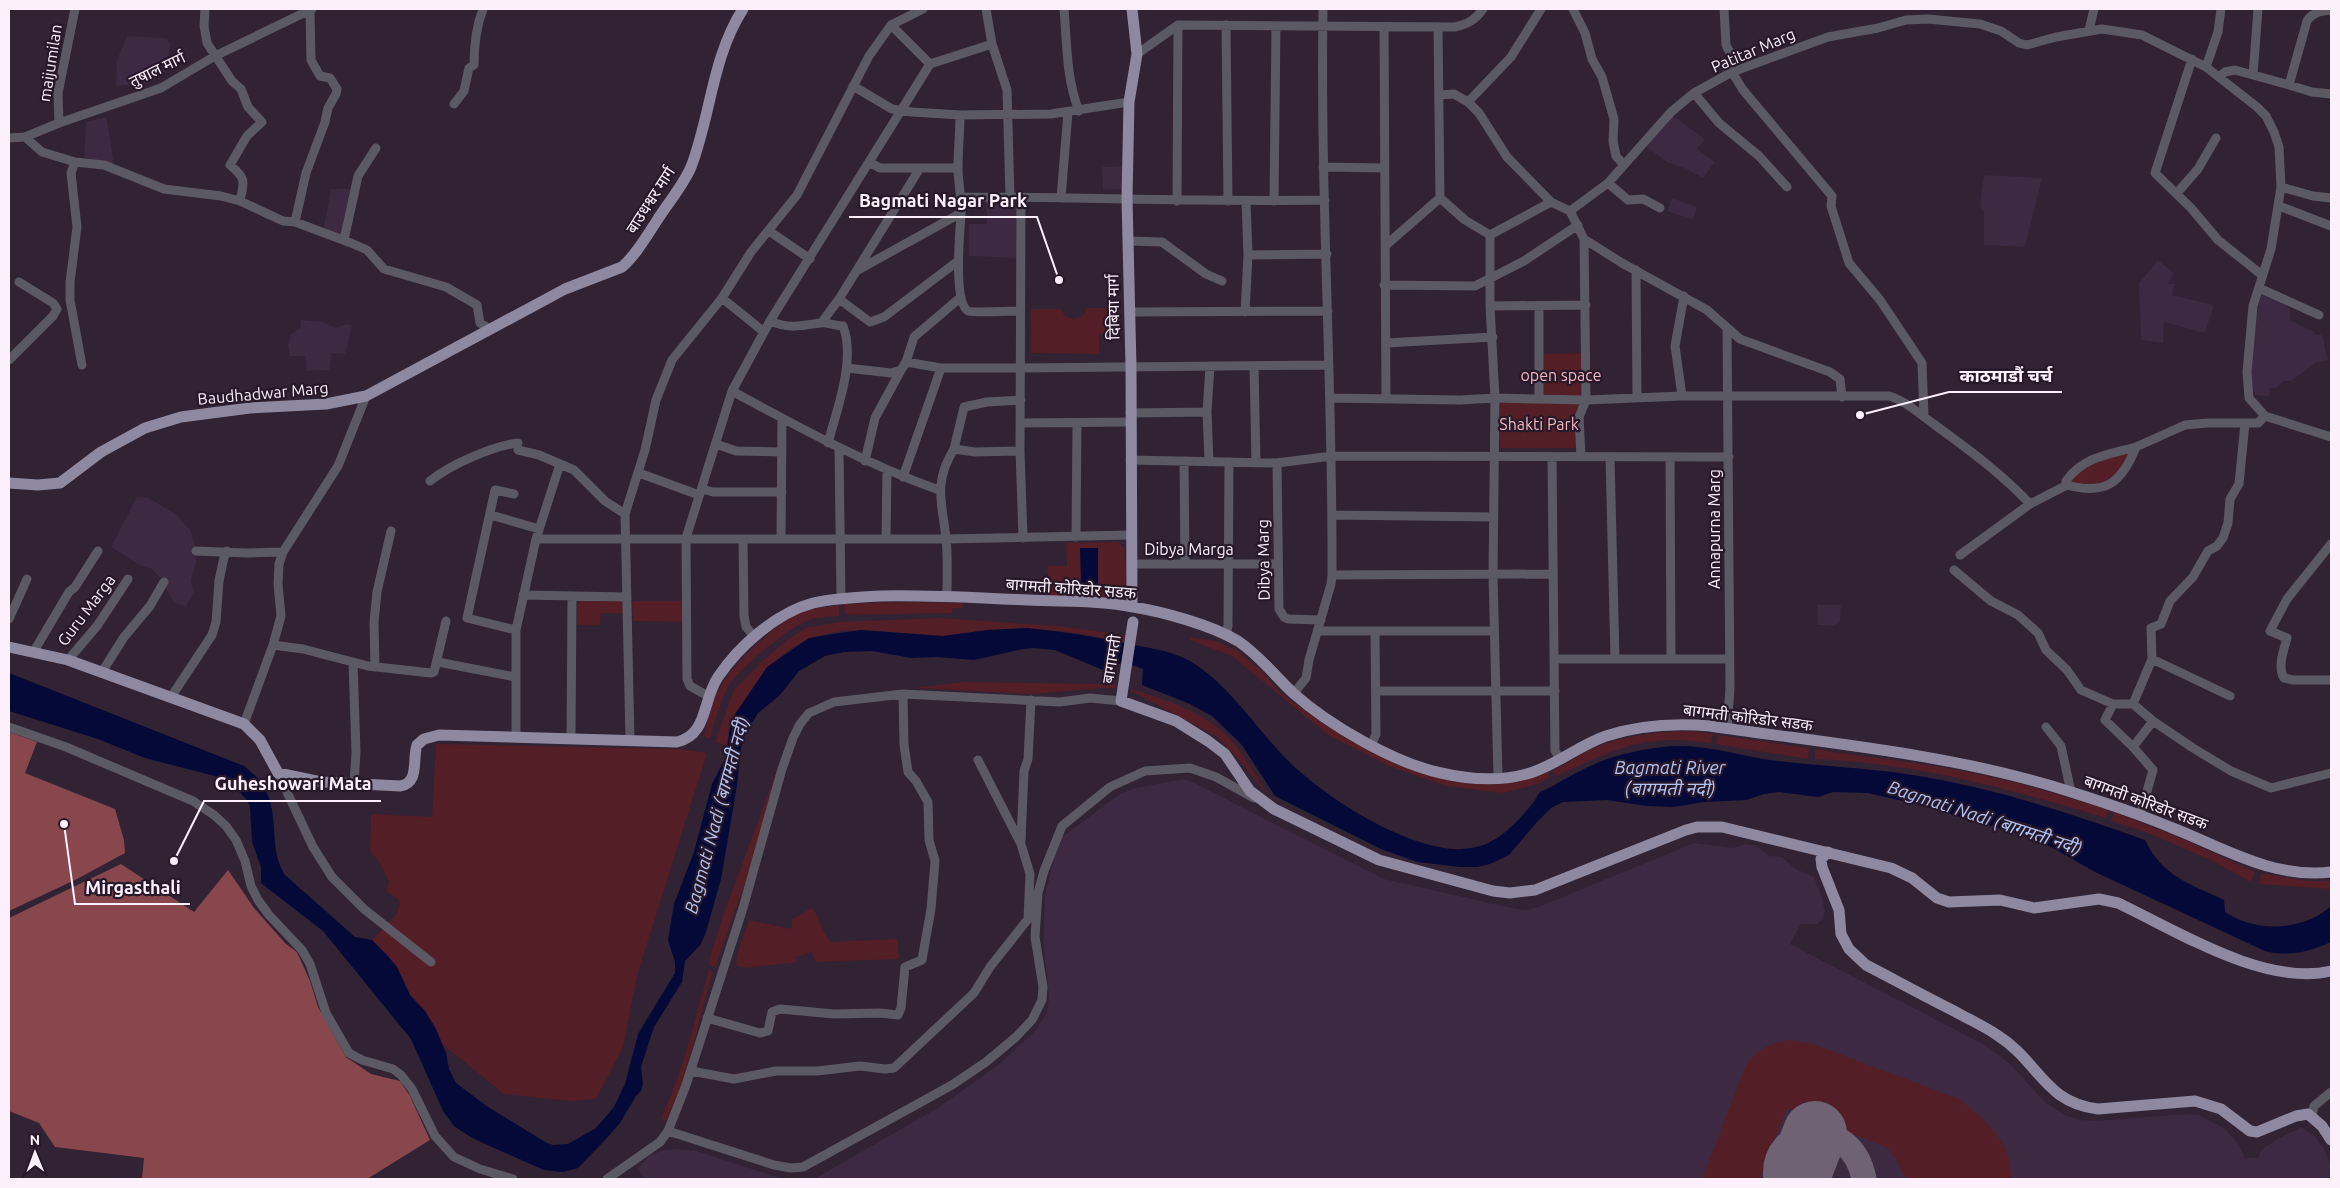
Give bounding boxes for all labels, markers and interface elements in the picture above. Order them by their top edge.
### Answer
street label: maijumilan [35,23,65,103]
street label: Patitar Marg [1708,24,1798,76]
street label: तुषाल मार्ग [126,47,190,92]
street label: बाउधश्वर मार्ग [622,162,679,237]
callout: Bagmati Nagar Park [849,184,1037,217]
text: Bagmati Nagar Park [859,190,1027,210]
street label: दिबिया मार्ग [1103,273,1123,340]
callout: काठमाडौं चर्च [1949,359,2062,392]
text: काठमाडौं चर्च [1959,365,2054,385]
park label: open space [1520,366,1602,384]
street label: Baudhadwar Marg [197,378,329,408]
park label: Shakti Park [1499,415,1579,433]
street label: Annapurna Marg [1705,469,1723,589]
street label: Dibya Marg [1253,519,1273,601]
street label: Dibya Marga [1144,540,1234,558]
street label: Guru Marga [53,571,119,649]
street label: बागमती कोरिडोर सडक [1005,574,1137,602]
street label: बागामती [1098,632,1124,685]
street label: बागमती कोरिडोर सडक [1682,700,1815,734]
water label: Bagmati Nadi (बागमती नदी) [680,715,753,916]
water label: Bagmati River (बागमती नदी) [1614,757,1727,799]
callout: Guheshowari Mata [204,768,381,801]
street label: बागमती कोरिडोर सडक [2082,771,2211,833]
text: Guheshowari Mata [214,773,372,793]
water label: Bagmati Nadi (बागमती नदी) [1885,776,2084,859]
callout: Mirgasthali [75,871,190,904]
text: Mirgasthali [85,877,181,897]
north arrow [10,1128,60,1178]
text: N [29,1132,40,1148]

